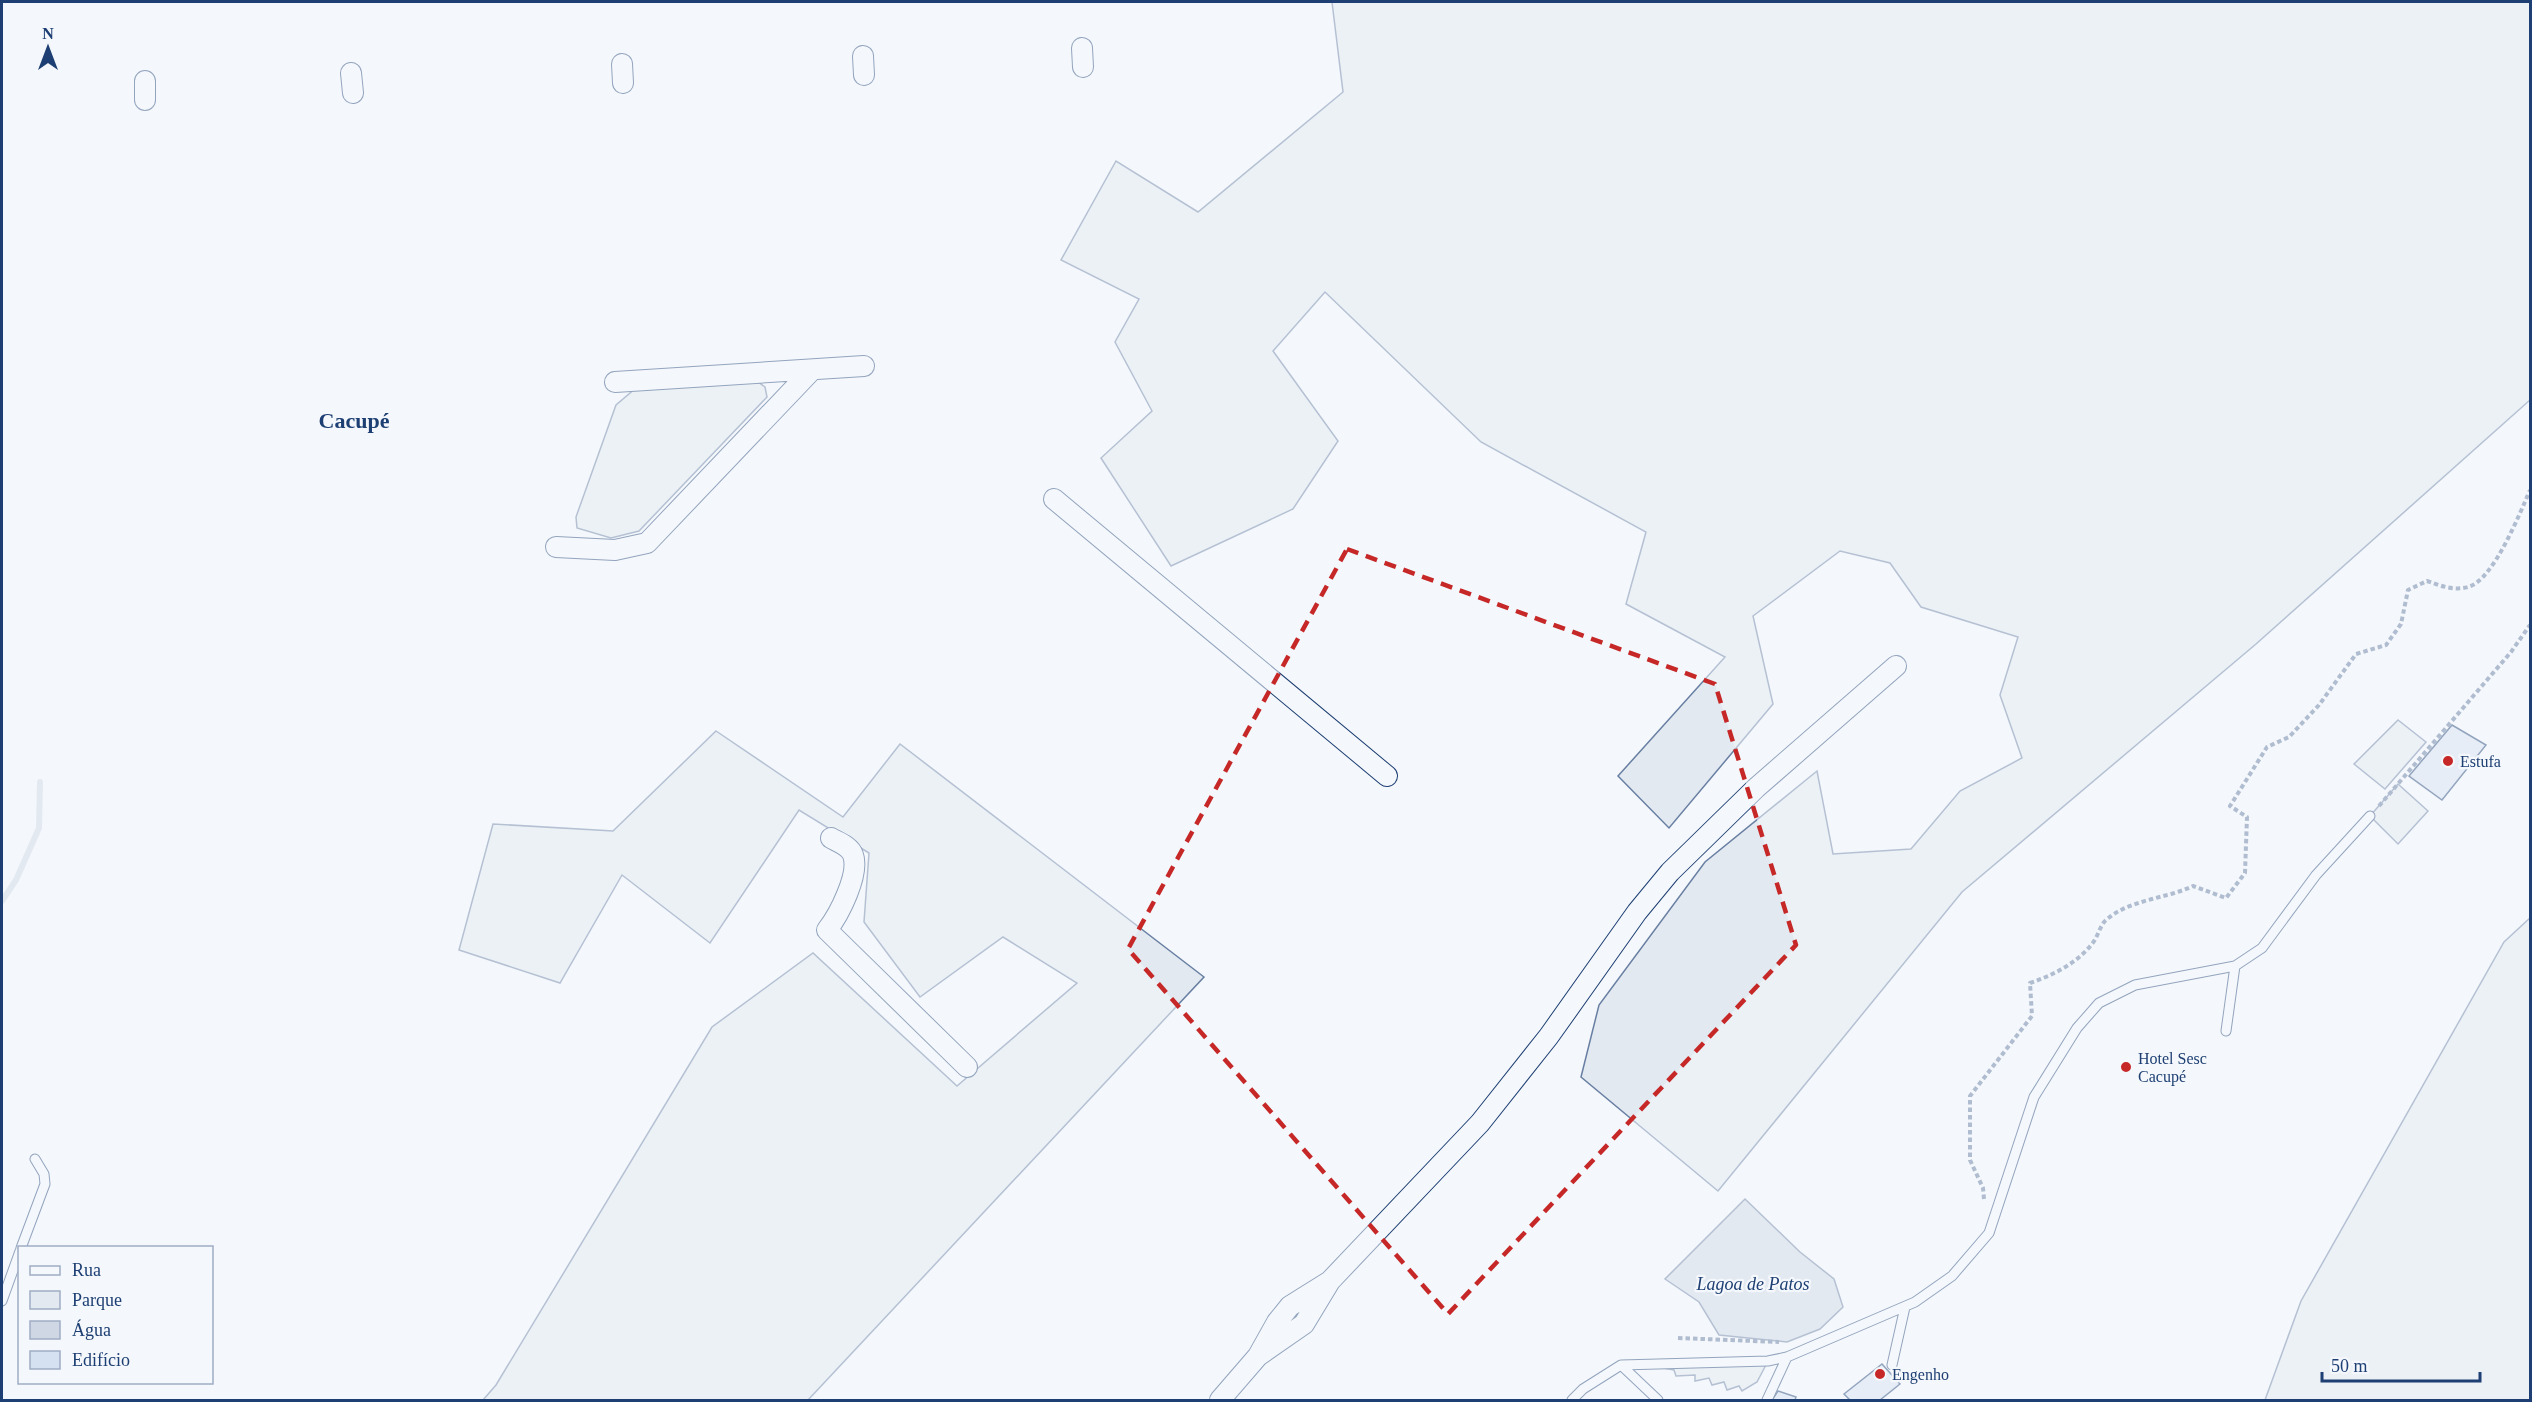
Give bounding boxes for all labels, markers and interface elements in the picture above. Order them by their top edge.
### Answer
north arrow [18,18,78,78]
text: N [42,25,54,42]
district label: Cacupé [319,408,390,433]
place label: Estufa [2460,753,2501,770]
marker: Estufa [2441,754,2455,768]
place label: Hotel Sesc Cacupé [2138,1050,2207,1086]
marker: Hotel Sesc Cacupé [2119,1060,2133,1074]
legend [18,1246,213,1384]
text: Rua [72,1260,101,1280]
water label: Lagoa de Patos [1695,1274,1810,1294]
text: Parque [72,1290,122,1310]
text: Água [72,1319,111,1340]
scale bar [2322,1345,2480,1383]
text: Edifício [72,1350,130,1370]
text: 50 m [2331,1356,2368,1376]
place label: Engenho [1892,1366,1949,1384]
marker: Engenho [1873,1367,1887,1381]

